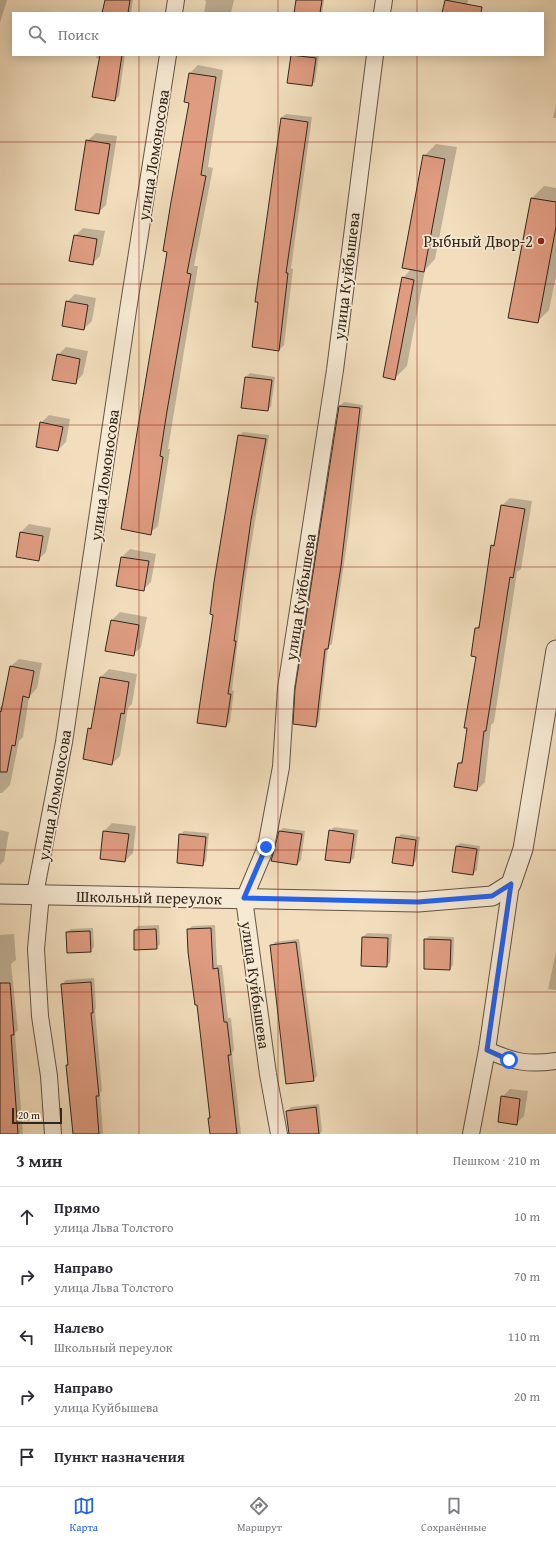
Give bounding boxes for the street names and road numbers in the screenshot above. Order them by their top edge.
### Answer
street label: улица Ломоносова [131,87,175,223]
street label: улица Куйбышева [326,210,366,342]
street label: улица Ломоносова [83,407,125,543]
street label: улица Куйбышева [278,531,322,663]
street label: улица Ломоносова [30,727,77,863]
street label: Школьный переулок [76,884,223,910]
street label: улица Куйбышева [235,919,277,1051]

